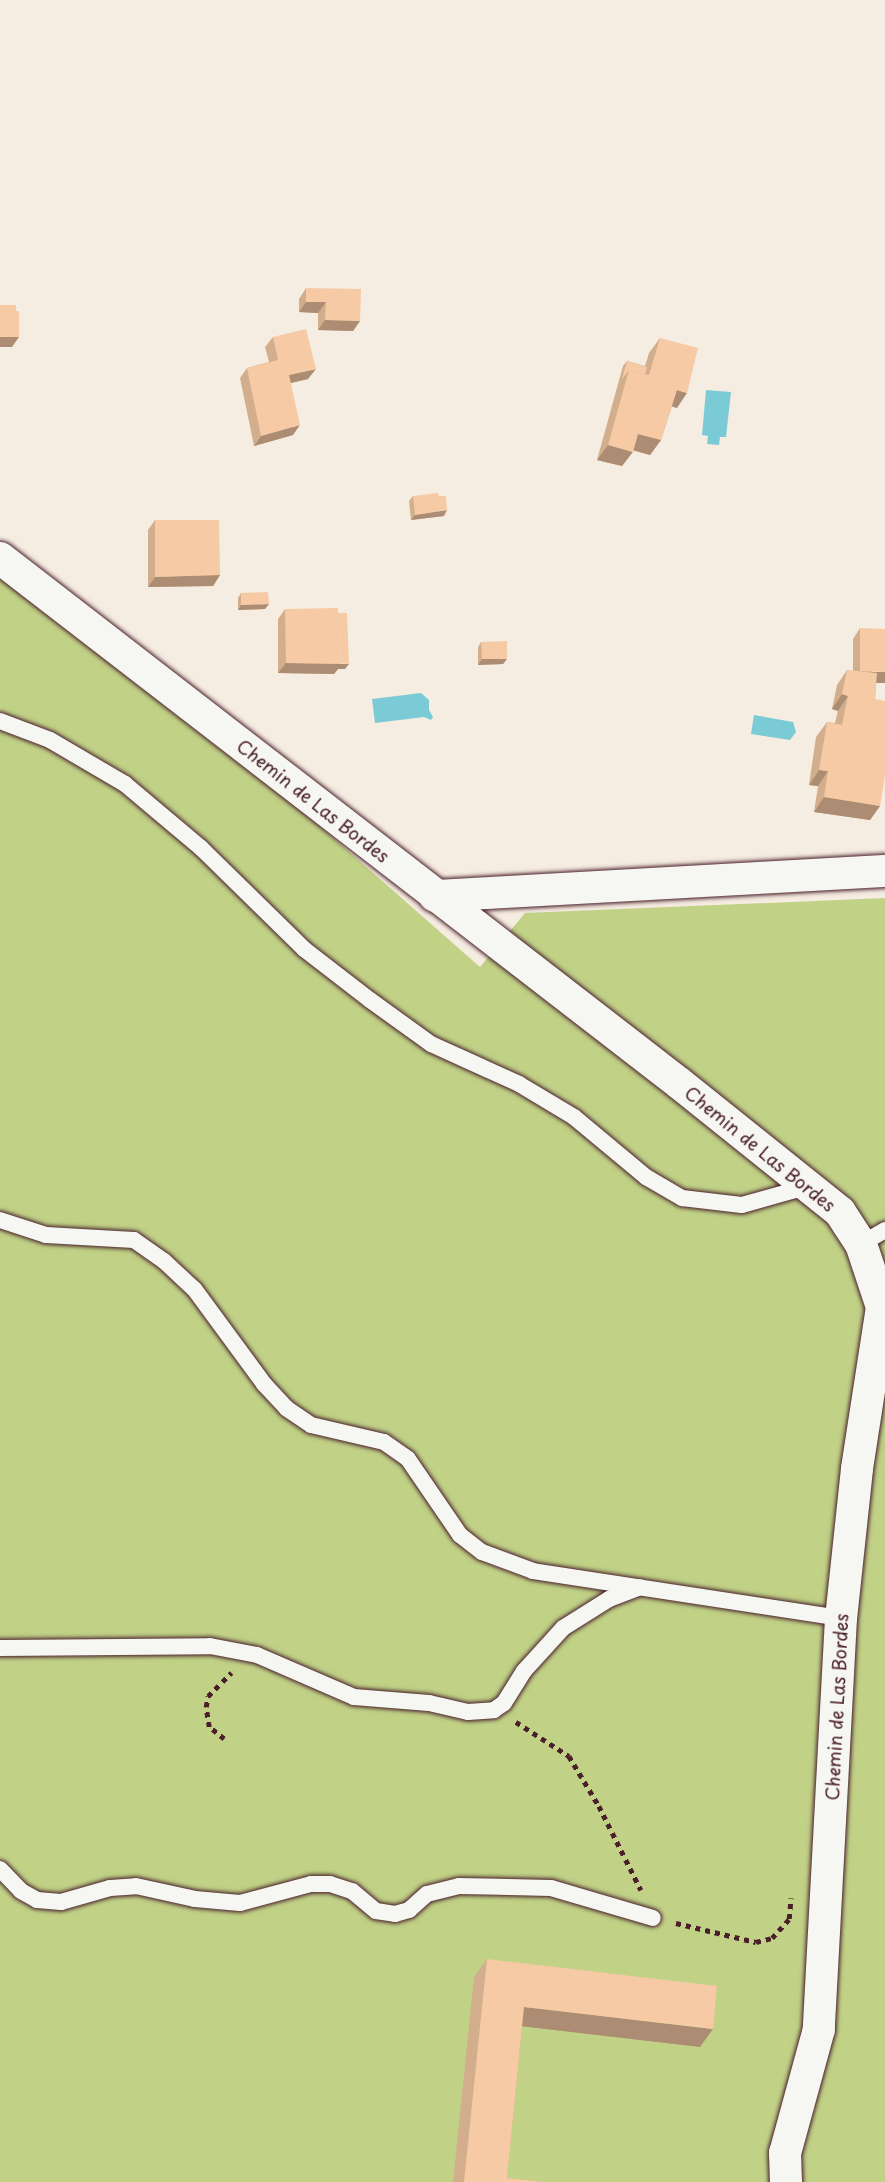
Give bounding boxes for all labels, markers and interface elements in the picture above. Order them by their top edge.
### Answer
street label: Chemin de Las Bordes [231,734,395,868]
street label: Chemin de Las Bordes [679,1081,841,1217]
street label: Chemin de Las Bordes [821,1611,853,1803]

